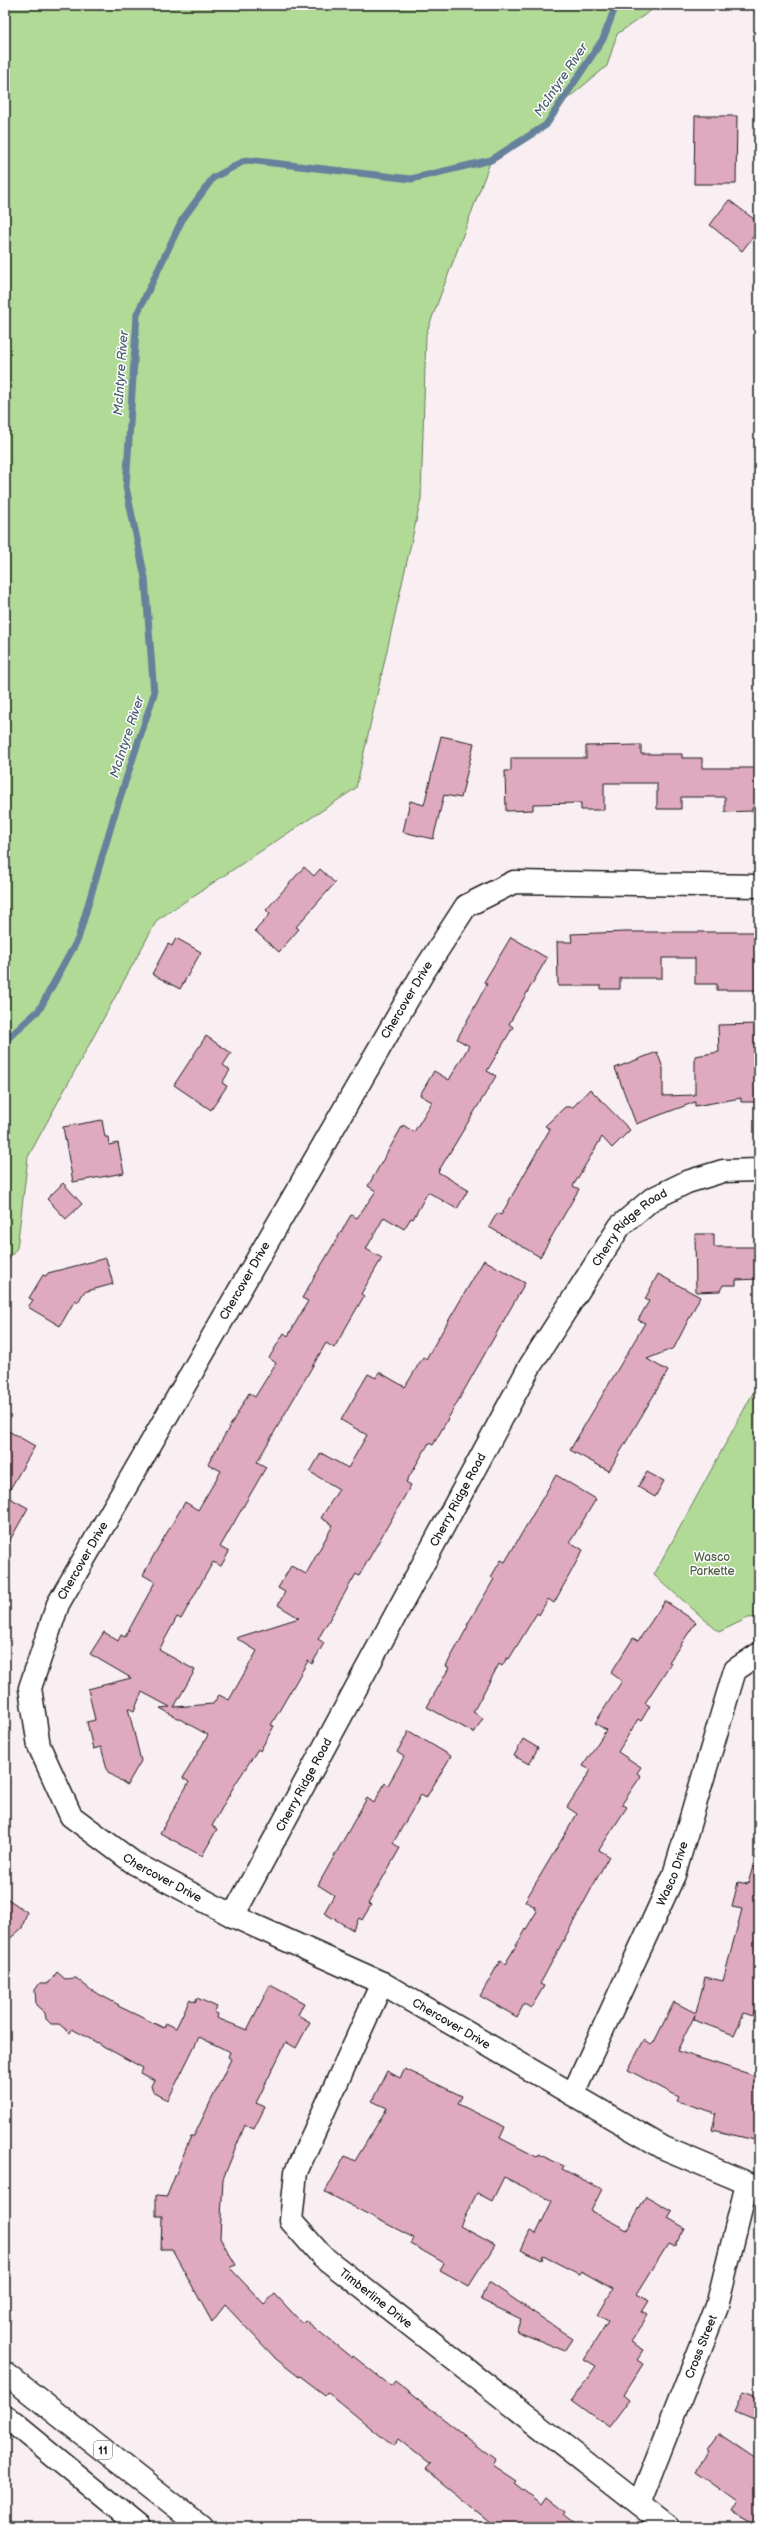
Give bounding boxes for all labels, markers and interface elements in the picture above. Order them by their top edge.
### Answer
water label: McIntyre River [531,39,592,120]
water label: McIntyre River [110,329,132,416]
water label: McIntyre River [106,693,148,780]
street label: Chercover Drive [378,958,436,1042]
street label: Cherry Ridge Road [589,1185,669,1269]
street label: Chercover Drive [216,1239,274,1323]
street label: Cherry Ridge Road [426,1450,489,1549]
street label: Chercover Drive [54,1519,112,1603]
park label: Wasco Parkette [689,1550,735,1579]
street label: Cherry Ridge Road [272,1735,335,1834]
street label: Wasco Drive [653,1840,691,1908]
street label: Chercover Drive [120,1850,205,1905]
street label: Chercover Drive [409,1995,493,2052]
street label: Timberline Drive [336,2265,415,2331]
street label: Cross Street [682,2312,720,2381]
road number: 11 [94,2441,112,2459]

